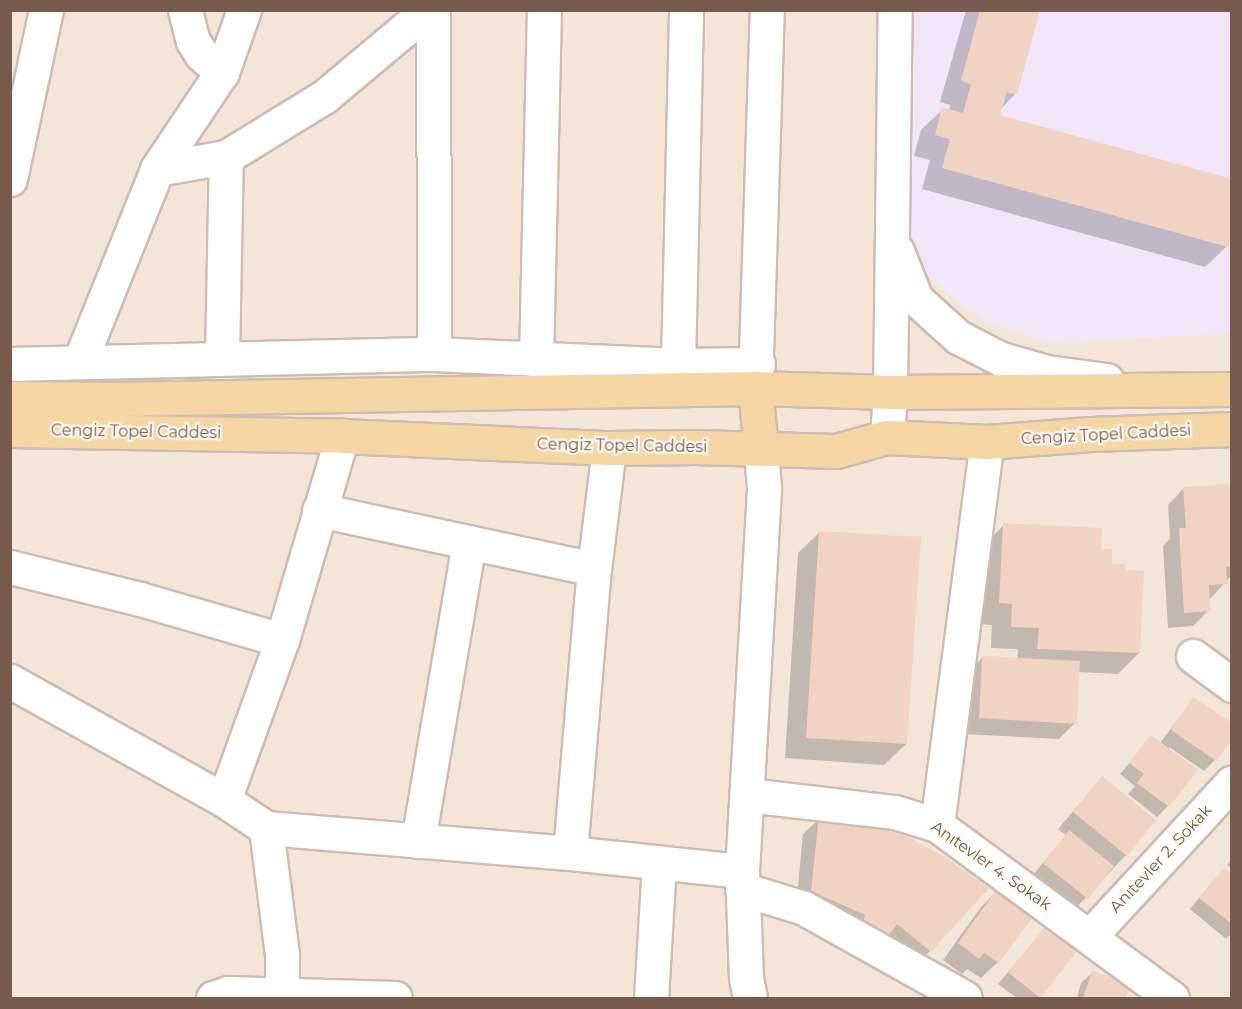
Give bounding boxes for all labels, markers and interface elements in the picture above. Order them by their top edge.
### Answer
street label: Cengiz Topel Caddesi [51,421,221,443]
street label: Cengiz Topel Caddesi [1020,421,1192,449]
street label: Cengiz Topel Caddesi [537,435,707,457]
street label: Anıtevler 2. Sokak [1106,801,1216,917]
street label: Anıtevler 4. Sokak [927,817,1055,915]

